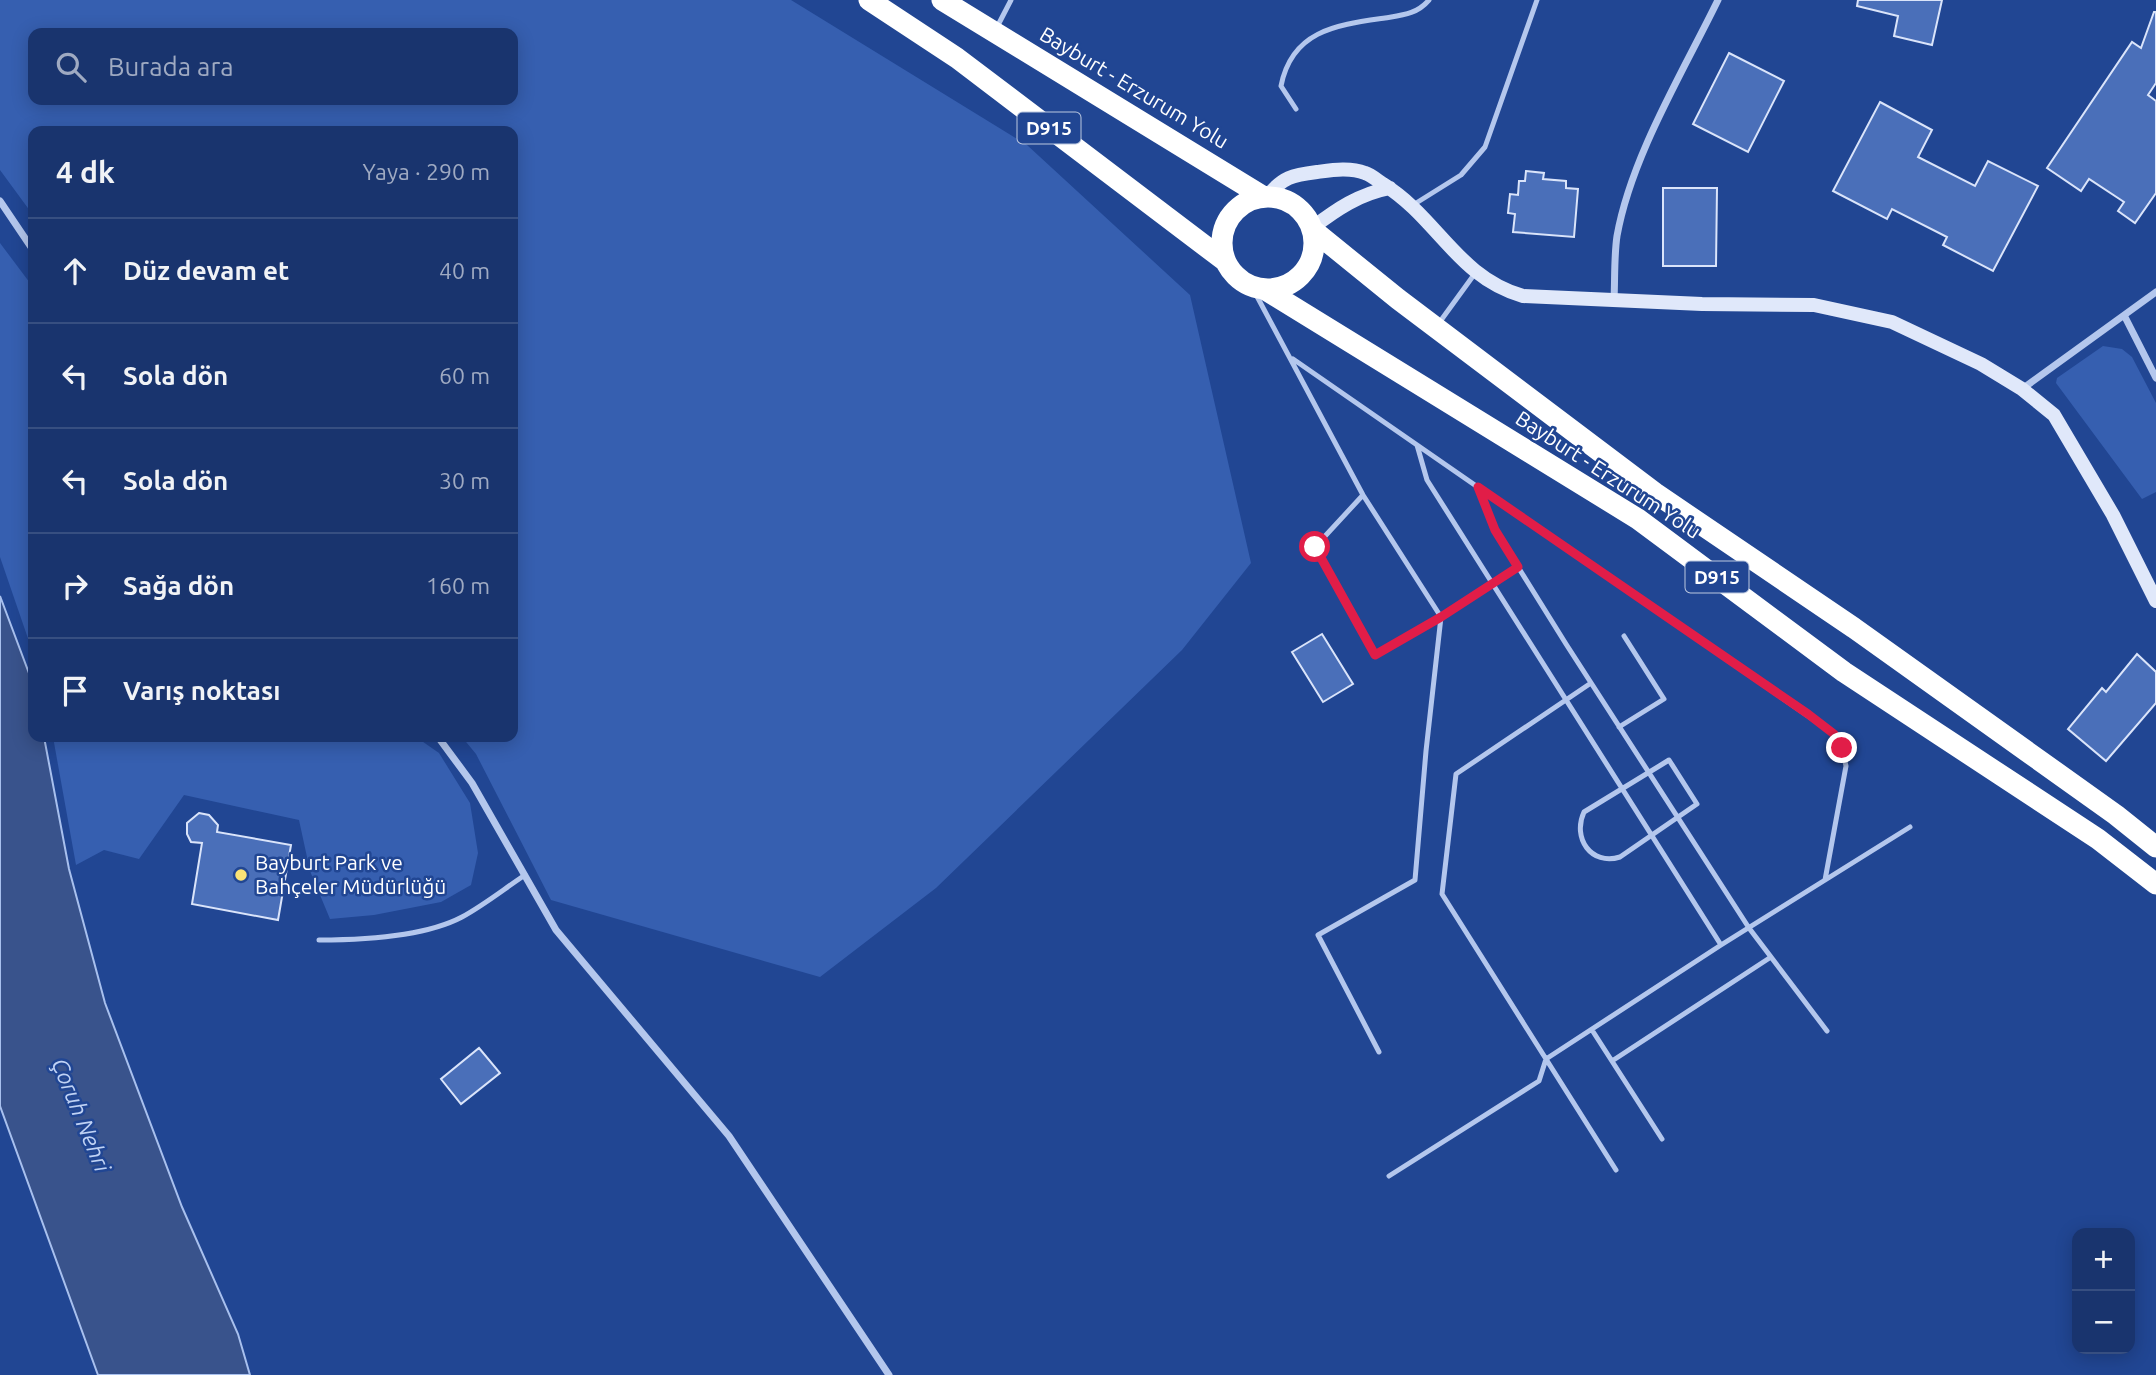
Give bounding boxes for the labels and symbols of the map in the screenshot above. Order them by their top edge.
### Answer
street label: Bayburt - Erzurum Yolu [1036,21,1233,153]
road number: D915 [1018,112,1080,144]
street label: Bayburt - Erzurum Yolu [1512,405,1706,543]
route start [1299,531,1330,562]
road number: D915 [1686,562,1748,592]
route end [1826,732,1857,763]
place label: Bayburt Park ve Bahçeler Müdürlüğü [255,850,446,898]
marker: Bayburt Park ve Bahçeler Müdürlüğü [233,867,249,883]
water label: Çoruh Nehri [47,1054,116,1176]

